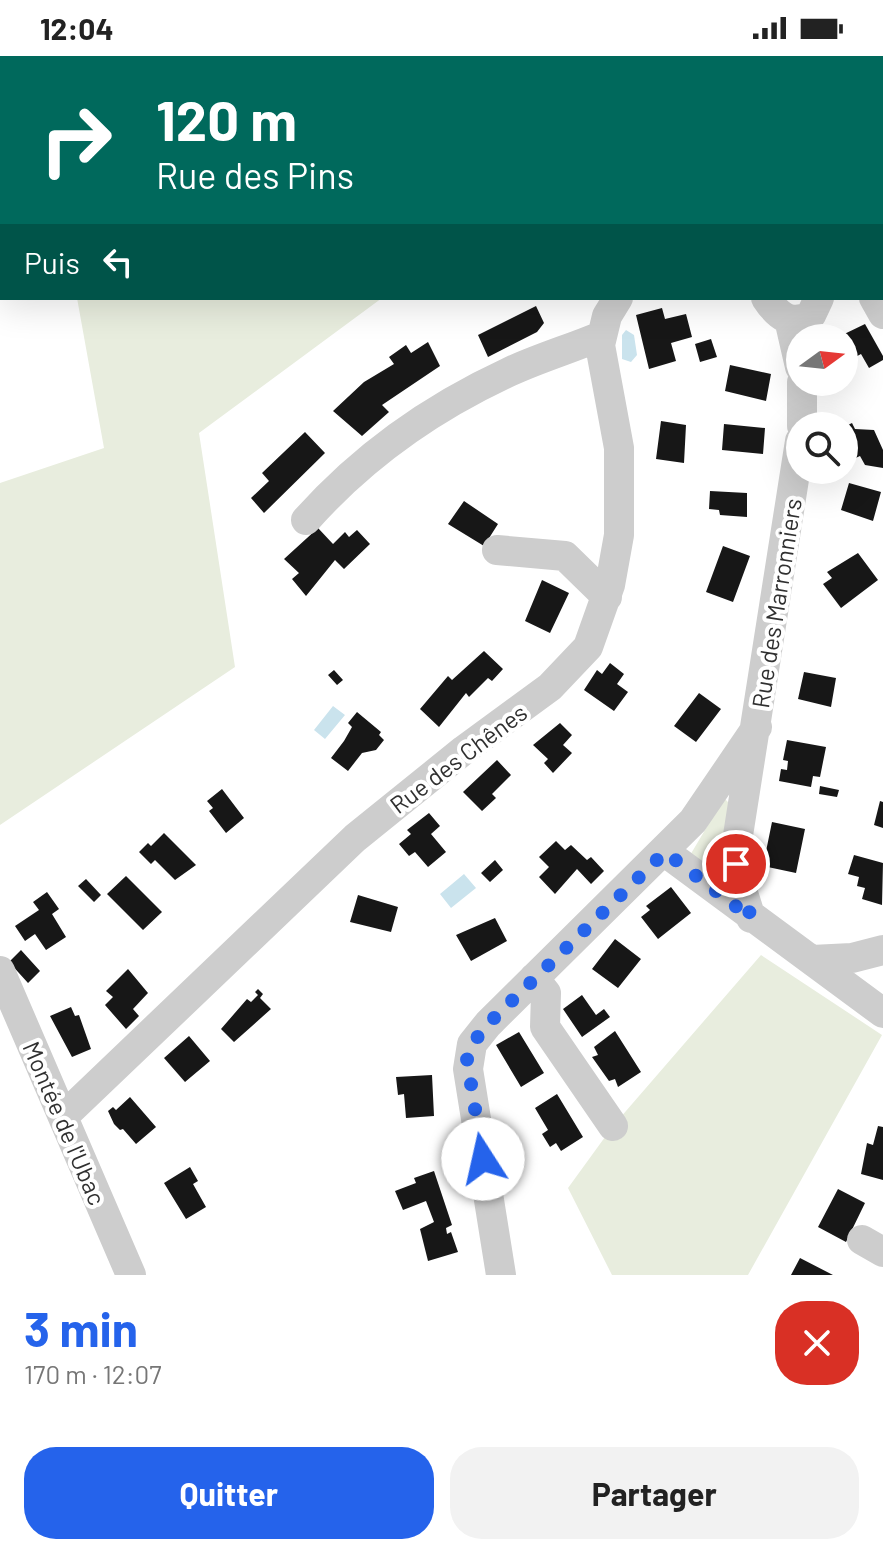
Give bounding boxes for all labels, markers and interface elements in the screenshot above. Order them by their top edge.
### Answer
text: 12:04 [40,10,114,46]
text: 120 m [156,85,297,152]
icon: right [24,88,128,192]
text: Rue des Pins [156,153,354,196]
icon: left [96,240,140,284]
text: Puis [24,244,80,280]
north arrow [786,324,858,396]
map controls [786,324,858,484]
button: search [786,412,858,484]
street label: Rue des Marronniers [745,496,807,710]
street label: Rue des Chênes [384,697,532,819]
pin [702,830,770,898]
icon: arrive [714,842,758,886]
street label: Montée de l'Ubac [18,1037,112,1209]
position arrow [441,1117,525,1201]
text: 3 min [24,1299,138,1357]
button: close [775,1301,859,1385]
text: 170 m · 12:07 [24,1358,162,1389]
button: Quitter [24,1447,434,1539]
button: Partager [450,1447,859,1539]

